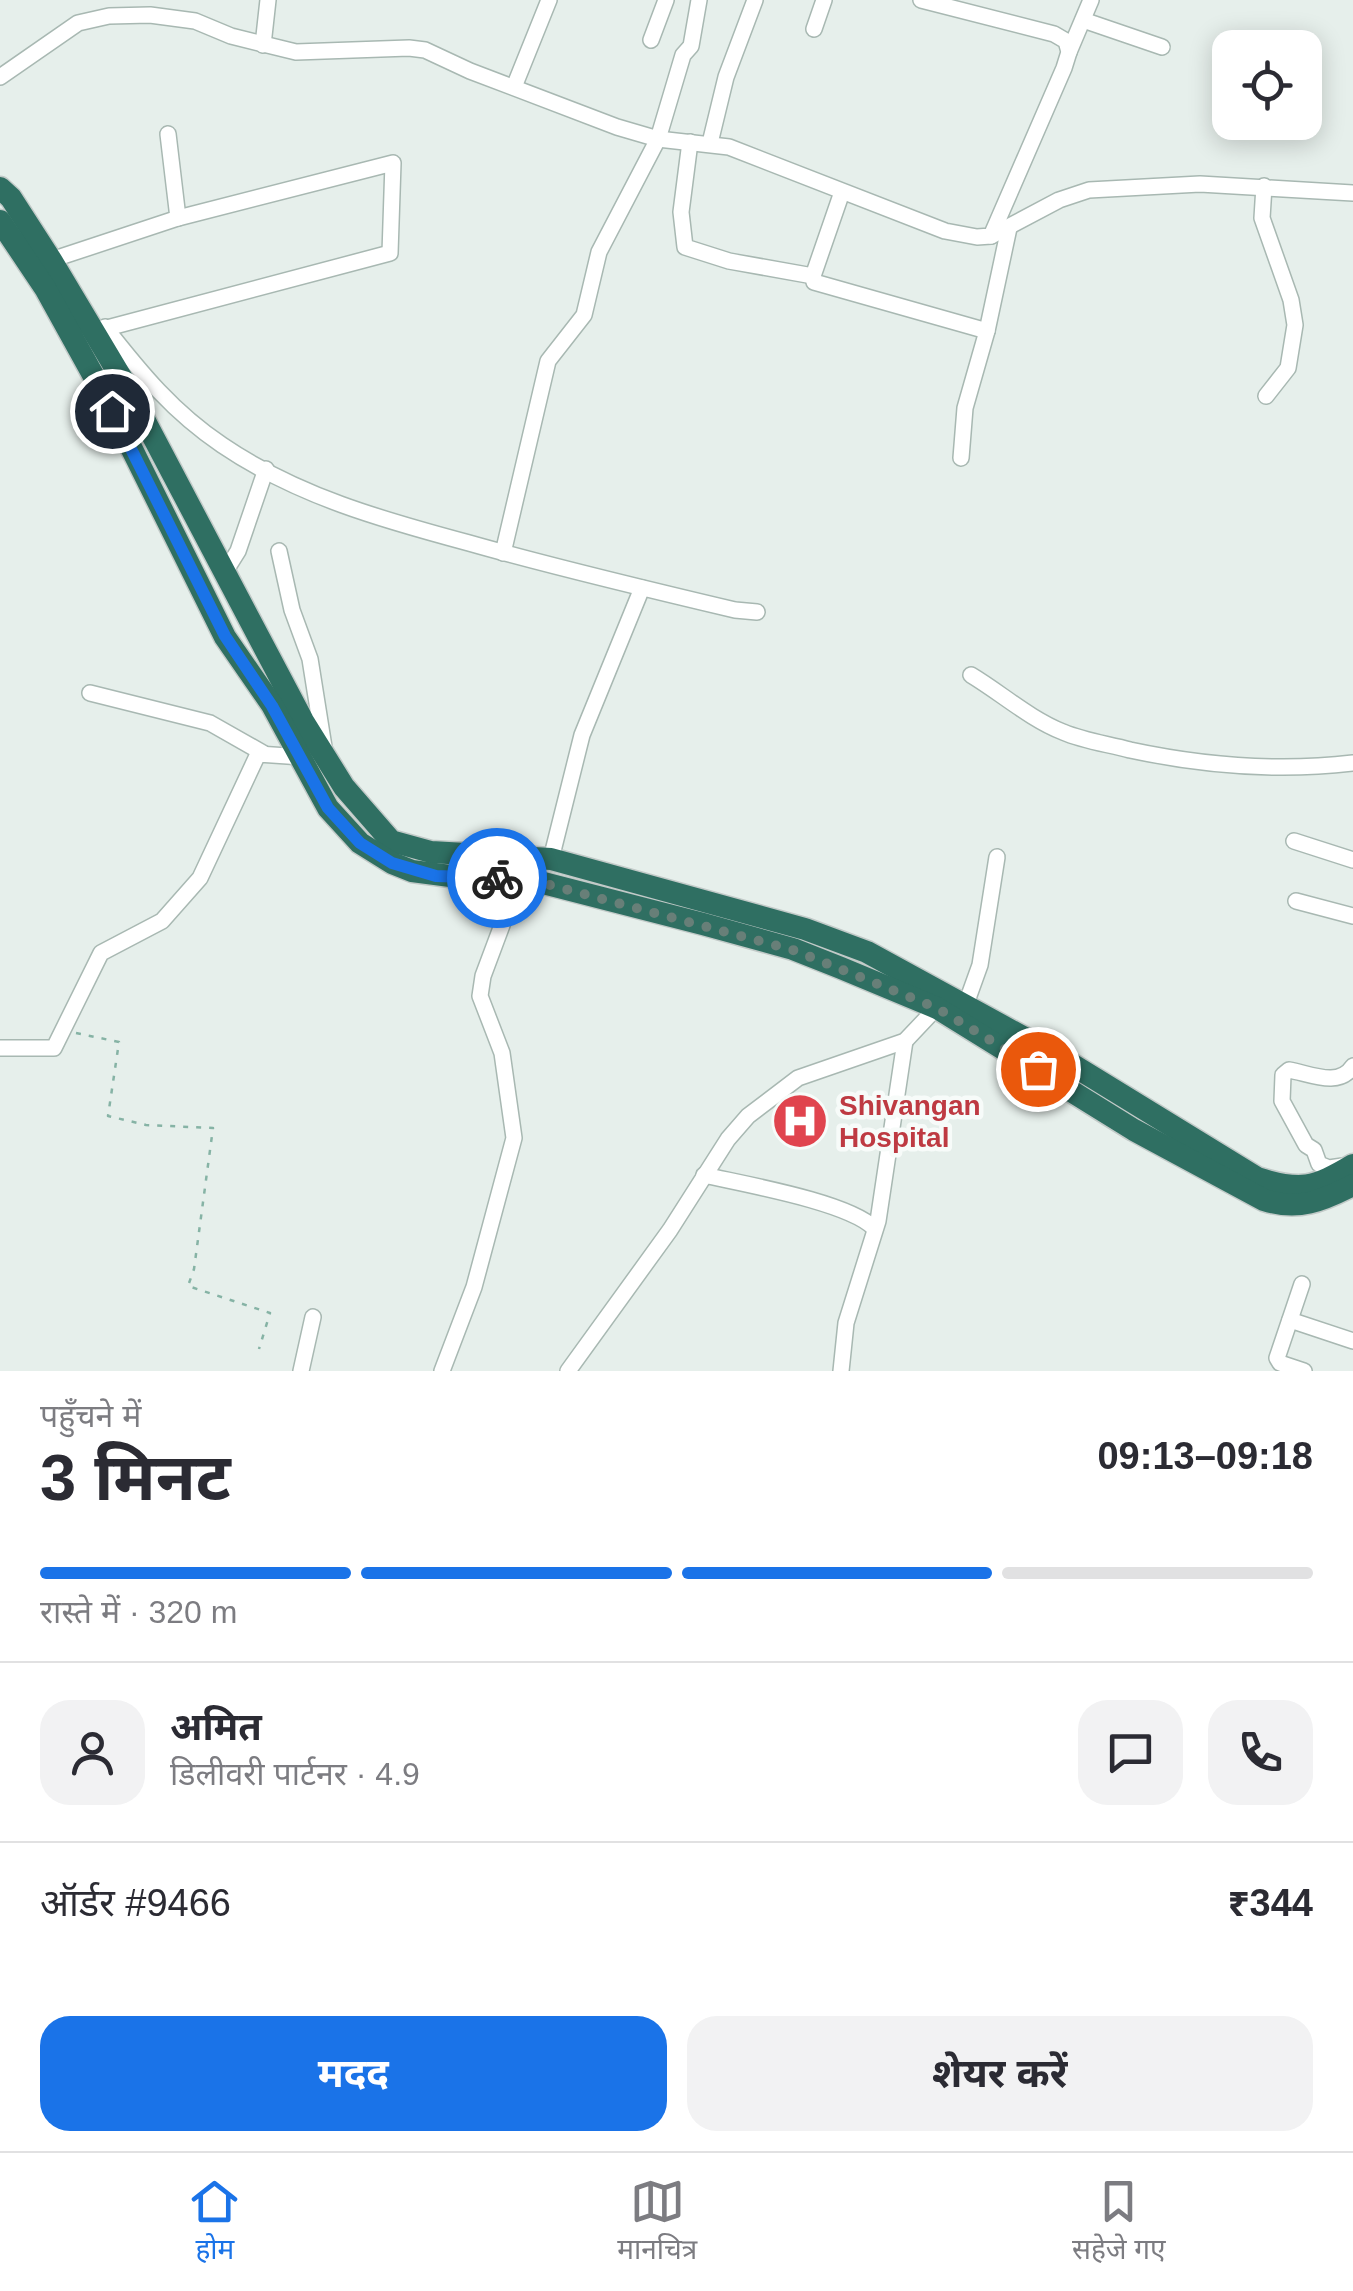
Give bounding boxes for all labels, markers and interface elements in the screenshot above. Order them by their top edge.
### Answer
map controls [1212,30,1322,140]
button: locate [1212,30,1322,140]
pin [70,369,155,454]
icon: home [85,384,140,439]
courier [447,828,547,928]
icon: bike [470,851,525,906]
pin [996,1027,1081,1112]
icon: bag [1011,1042,1066,1097]
place label: Shivangan Hospital [839,1090,981,1153]
hospital icon: Shivangan Hospital [770,1091,830,1151]
text: पहुँचने में [40,1398,141,1434]
text: 09:13–09:18 [1097,1435,1313,1477]
text: 3 मिनट [40,1441,231,1514]
text: रास्ते में · 320 m [40,1594,237,1630]
button: person [40,1700,145,1805]
button: chat [1078,1700,1183,1805]
button: phone [1208,1700,1313,1805]
text: अमित [170,1706,262,1748]
text: डिलीवरी पार्टनर · 4.9 [170,1756,420,1792]
text: ऑर्डर #9466 [40,1882,231,1924]
text: ₹344 [1228,1882,1313,1924]
button: मदद [40,2016,667,2131]
button: शेयर करें [687,2016,1313,2131]
tab: होम [187,2174,242,2270]
tab: मानचित्र [617,2174,697,2270]
tab: सहेजे गए [1072,2174,1166,2270]

